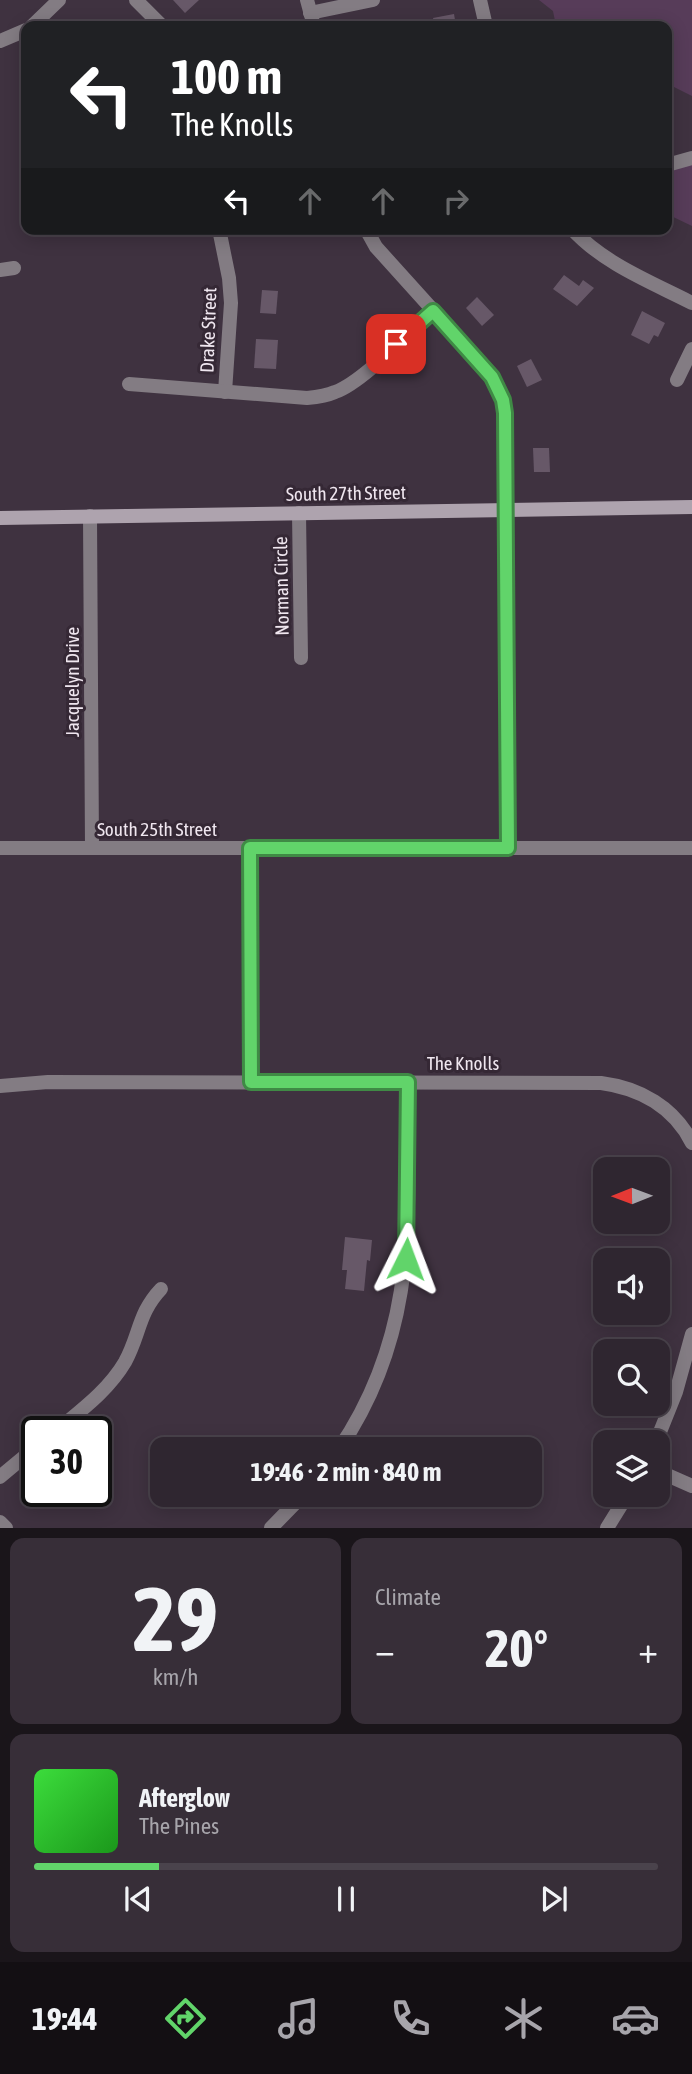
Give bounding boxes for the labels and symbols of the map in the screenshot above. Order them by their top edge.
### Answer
street label: Drake Street [196,287,220,373]
pin [366,314,426,374]
street label: South 27th Street [286,481,406,505]
street label: Norman Circle [269,536,293,636]
street label: Jacquelyn Drive [61,627,83,737]
street label: South 25th Street [97,818,217,840]
street label: The Knolls [427,1052,500,1074]
north arrow [593,1157,670,1234]
position arrow [369,1222,443,1296]
speed limit sign: 30 [21,1416,112,1507]

